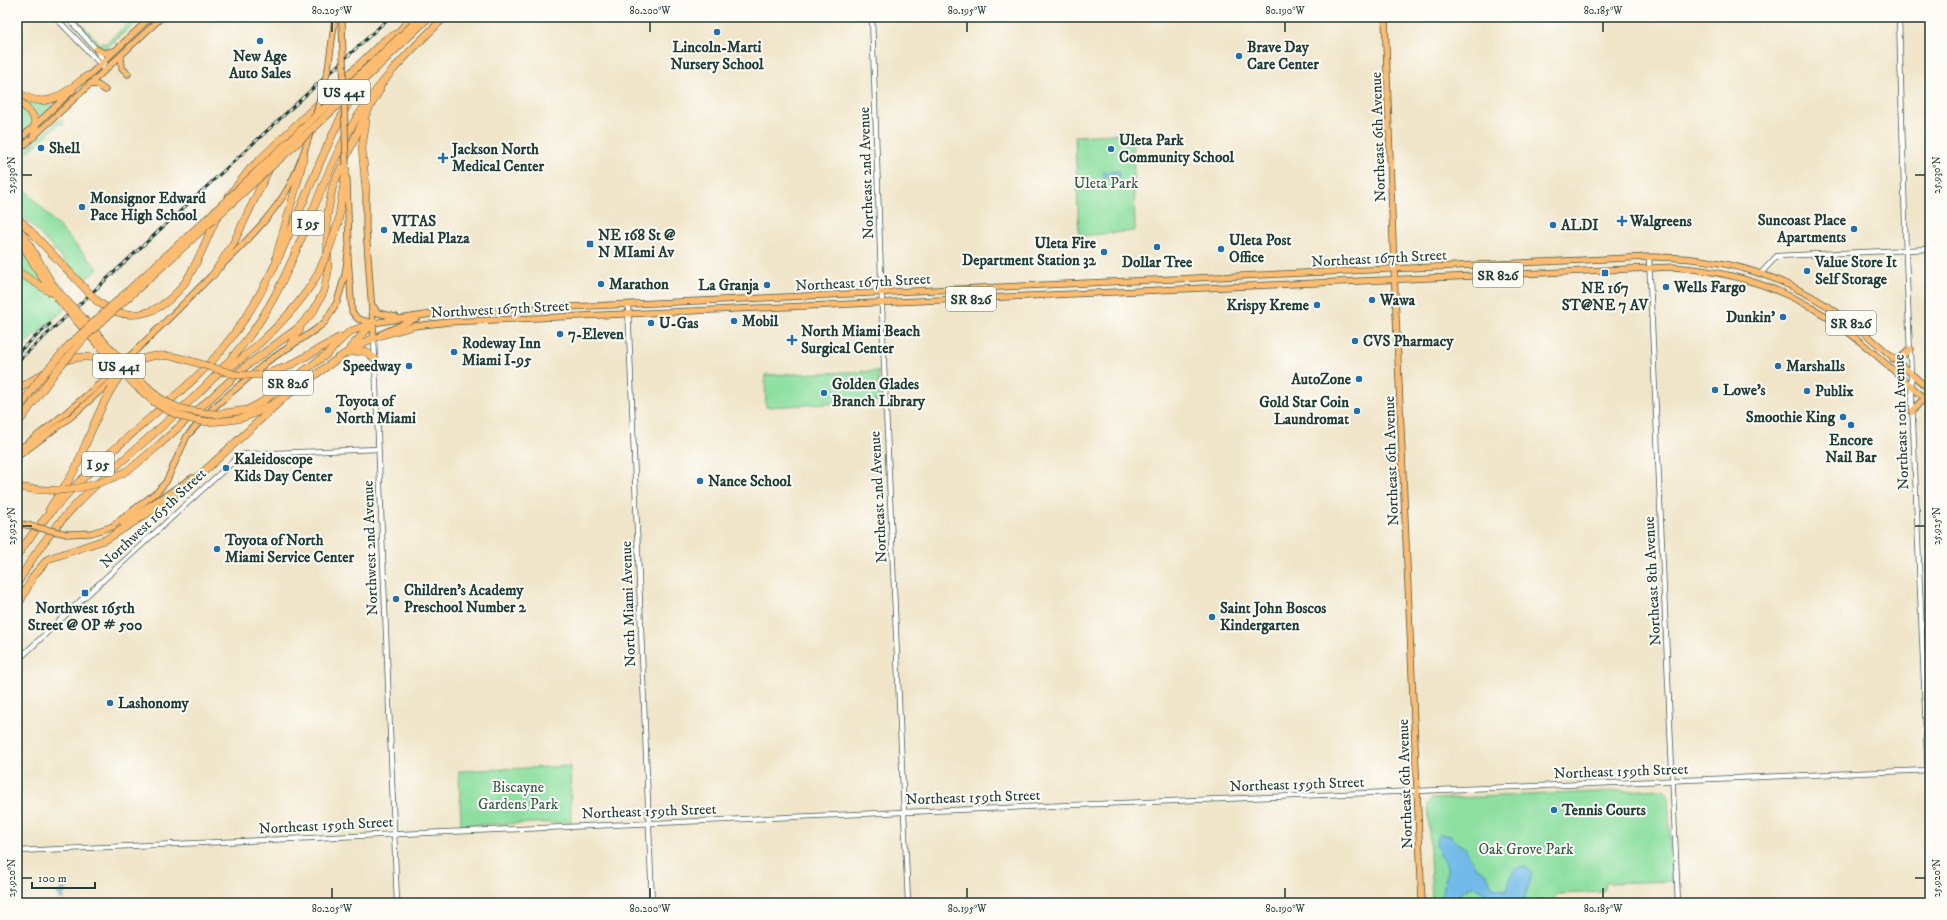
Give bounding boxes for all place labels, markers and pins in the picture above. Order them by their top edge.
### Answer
marker: Lincoln-Marti Nursery School [712,27,722,37]
marker: New Age Auto Sales [255,36,265,46]
place label: Lincoln-Marti Nursery School [670,38,764,74]
place label: Brave Day Care Center [1247,38,1319,74]
place label: New Age Auto Sales [228,47,291,83]
marker: Brave Day Care Center [1234,51,1244,61]
place label: Uleta Park Community School [1119,131,1234,167]
place label: Shell [49,139,80,158]
place label: Jackson North Medical Center [450,140,545,176]
marker: Shell [36,143,46,153]
marker: Uleta Park Community School [1106,144,1116,154]
marker: Jackson North Medical Center [437,152,449,164]
place label: Monsignor Edward Pace High School [90,189,206,225]
marker: Monsignor Edward Pace High School [77,202,87,212]
place label: Suncoast Place Apartments [1758,211,1847,247]
place label: VITAS Medial Plaza [391,212,470,248]
place label: Walgreens [1629,212,1692,231]
place label: ALDI [1560,216,1599,235]
marker: Walgreens [1617,216,1627,226]
marker: ALDI [1548,220,1558,230]
marker: Suncoast Place Apartments [1849,224,1859,234]
marker: VITAS Medial Plaza [379,225,389,235]
place label: NE 168 St @ N MIami Av [598,226,676,262]
place label: Uleta Post Office [1229,231,1291,267]
place label: Uleta Fire Department Station 32 [962,234,1097,270]
marker: NE 168 St @ N MIami Av [585,239,595,249]
marker: Dollar Tree [1152,242,1162,252]
marker: Uleta Post Office [1216,244,1226,254]
marker: Uleta Fire Department Station 32 [1099,247,1109,257]
place label: Dollar Tree [1122,253,1193,272]
place label: Value Store It Self Storage [1814,253,1897,289]
marker: Value Store It Self Storage [1802,266,1812,276]
marker: NE 167 ST@NE 7 AV [1600,268,1610,278]
place label: Marathon [609,275,669,294]
place label: La Granja [698,276,760,295]
place label: Wells Fargo [1673,278,1746,297]
marker: Marathon [596,279,606,289]
place label: NE 167 ST@NE 7 AV [1562,279,1650,315]
marker: La Granja [762,280,772,290]
marker: Wells Fargo [1661,282,1671,292]
place label: Wawa [1379,291,1416,310]
marker: Wawa [1367,295,1377,305]
place label: Krispy Kreme [1226,296,1310,315]
marker: Krispy Kreme [1312,300,1322,310]
place label: Dunkin' [1726,308,1775,327]
place label: Mobil [742,312,779,331]
marker: Dunkin' [1778,312,1788,322]
place label: U-Gas [659,314,699,333]
marker: Mobil [729,316,739,326]
marker: U-Gas [646,318,656,328]
place label: North Miami Beach Surgical Center [801,322,921,358]
place label: 7-Eleven [568,325,624,344]
marker: 7-Eleven [555,329,565,339]
place label: CVS Pharmacy [1363,332,1454,351]
place label: Rodeway Inn Miami I-95 [462,334,541,370]
marker: North Miami Beach Surgical Center [786,334,798,346]
marker: CVS Pharmacy [1350,336,1360,346]
marker: Rodeway Inn Miami I-95 [449,347,459,357]
place label: Speedway [343,357,402,376]
place label: Marshalls [1786,357,1845,376]
marker: Speedway [404,361,414,371]
marker: Marshalls [1773,361,1783,371]
place label: AutoZone [1290,370,1352,389]
marker: AutoZone [1354,374,1364,384]
place label: Golden Glades Branch Library [832,375,926,411]
place label: Lowe's [1723,381,1766,400]
place label: Publix [1815,382,1854,401]
marker: Lowe's [1710,385,1720,395]
marker: Publix [1802,386,1812,396]
marker: Golden Glades Branch Library [819,388,829,398]
place label: Toyota of North Miami [335,392,416,428]
place label: Gold Star Coin Laundromat [1259,393,1349,429]
marker: Toyota of North Miami [323,405,333,415]
marker: Gold Star Coin Laundromat [1352,406,1362,416]
place label: Smoothie King [1746,408,1836,427]
marker: Smoothie King [1838,412,1848,422]
marker: Encore Nail Bar [1846,420,1856,430]
place label: Encore Nail Bar [1825,431,1877,467]
place label: Kaleidoscope Kids Day Center [234,450,333,486]
marker: Kaleidoscope Kids Day Center [221,463,231,473]
place label: Nance School [708,472,792,491]
marker: Nance School [695,476,705,486]
place label: Toyota of North Miami Service Center [224,531,354,567]
marker: Toyota of North Miami Service Center [212,544,222,554]
place label: Children's Academy Preschool Number 2 [404,581,527,617]
marker: Northwest 165th Street @ OP # 500 [80,588,90,598]
marker: Children's Academy Preschool Number 2 [391,594,401,604]
place label: Northwest 165th Street @ OP # 500 [28,599,142,635]
place label: Saint John Boscos Kindergarten [1220,599,1326,635]
marker: Saint John Boscos Kindergarten [1207,612,1217,622]
place label: Lashonomy [118,694,190,713]
marker: Lashonomy [105,698,115,708]
place label: Tennis Courts [1561,801,1646,820]
marker: Tennis Courts [1549,805,1559,815]

